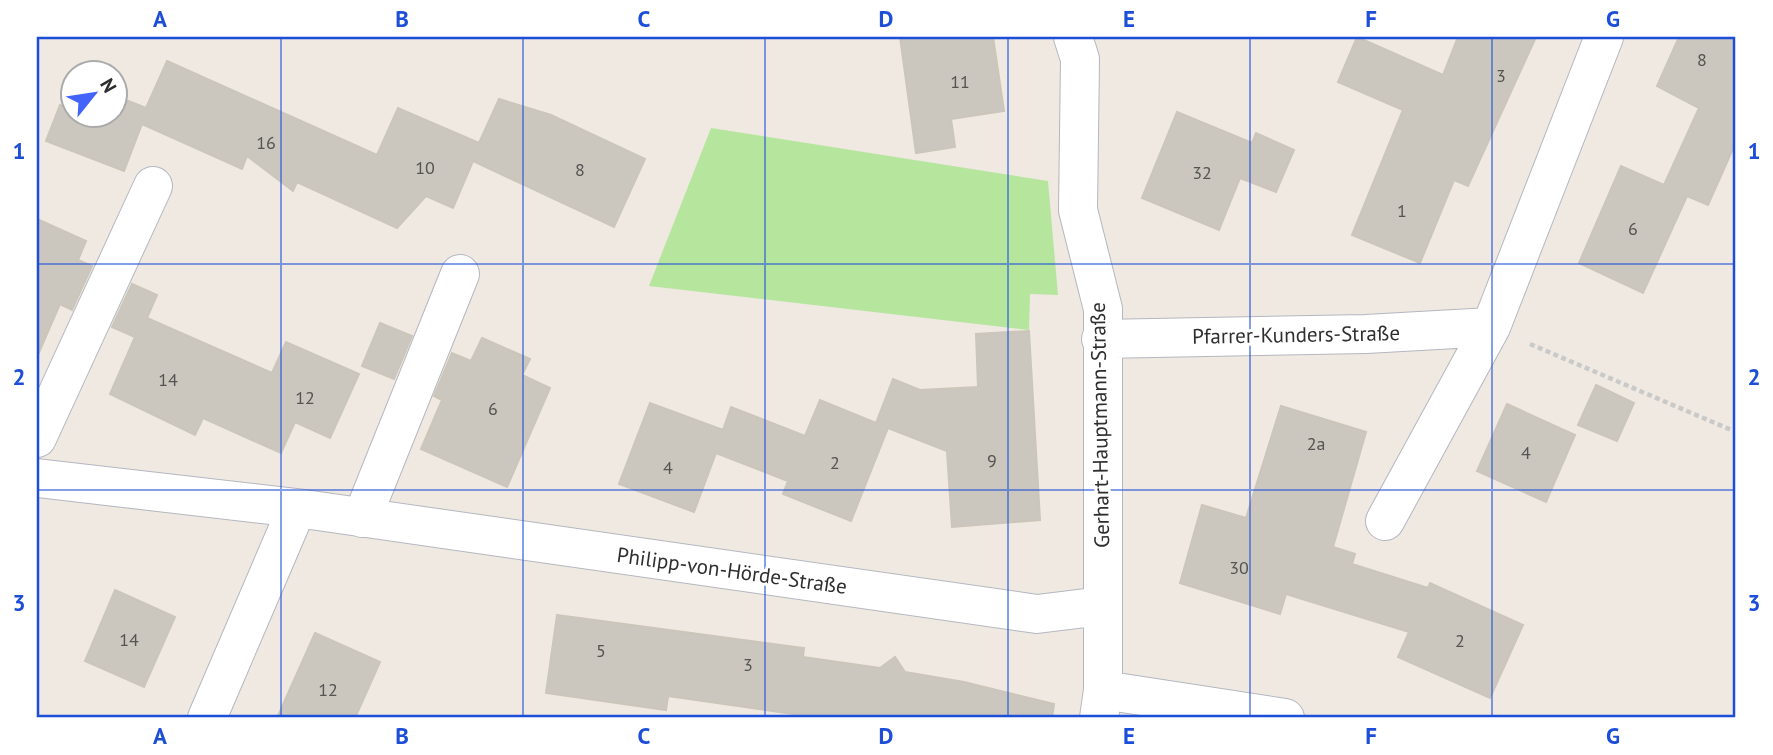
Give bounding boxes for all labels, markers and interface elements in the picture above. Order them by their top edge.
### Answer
text: A [153,4,167,33]
text: B [395,4,409,33]
text: C [638,4,651,33]
text: D [879,4,893,33]
text: E [1123,4,1135,33]
text: F [1365,4,1377,33]
text: G [1606,4,1620,33]
house number: 8 [1697,48,1707,71]
north arrow [60,60,130,130]
house number: 3 [1496,64,1506,87]
house number: 11 [950,70,970,93]
text: N [95,74,122,97]
house number: 16 [256,131,276,154]
text: 1 [12,136,26,165]
text: 1 [1747,136,1761,165]
house number: 10 [415,156,435,179]
house number: 8 [575,158,585,181]
house number: 32 [1192,161,1212,184]
house number: 1 [1397,199,1407,222]
house number: 6 [1628,217,1638,240]
street label: Gerhart-Hauptmann-Straße [1084,302,1115,548]
street label: Pfarrer-Kunders-Straße [1192,319,1400,350]
text: 2 [12,362,26,391]
text: 2 [1747,362,1761,391]
house number: 14 [158,368,178,391]
house number: 12 [295,386,315,409]
house number: 6 [488,397,498,420]
house number: 2a [1307,432,1325,455]
house number: 4 [1521,441,1531,464]
house number: 9 [987,449,997,472]
house number: 2 [830,451,840,474]
house number: 4 [663,456,673,479]
street label: Philipp-von-Hörde-Straße [615,541,849,600]
house number: 30 [1229,556,1249,579]
text: 3 [12,588,26,617]
text: 3 [1747,588,1761,617]
house number: 14 [119,628,139,651]
house number: 2 [1455,629,1465,652]
house number: 5 [596,639,606,662]
house number: 3 [743,653,753,676]
house number: 12 [318,678,338,701]
text: A [153,721,167,750]
text: B [395,721,409,750]
text: C [638,721,651,750]
text: D [879,721,893,750]
text: E [1123,721,1135,750]
text: F [1365,721,1377,750]
text: G [1606,721,1620,750]

